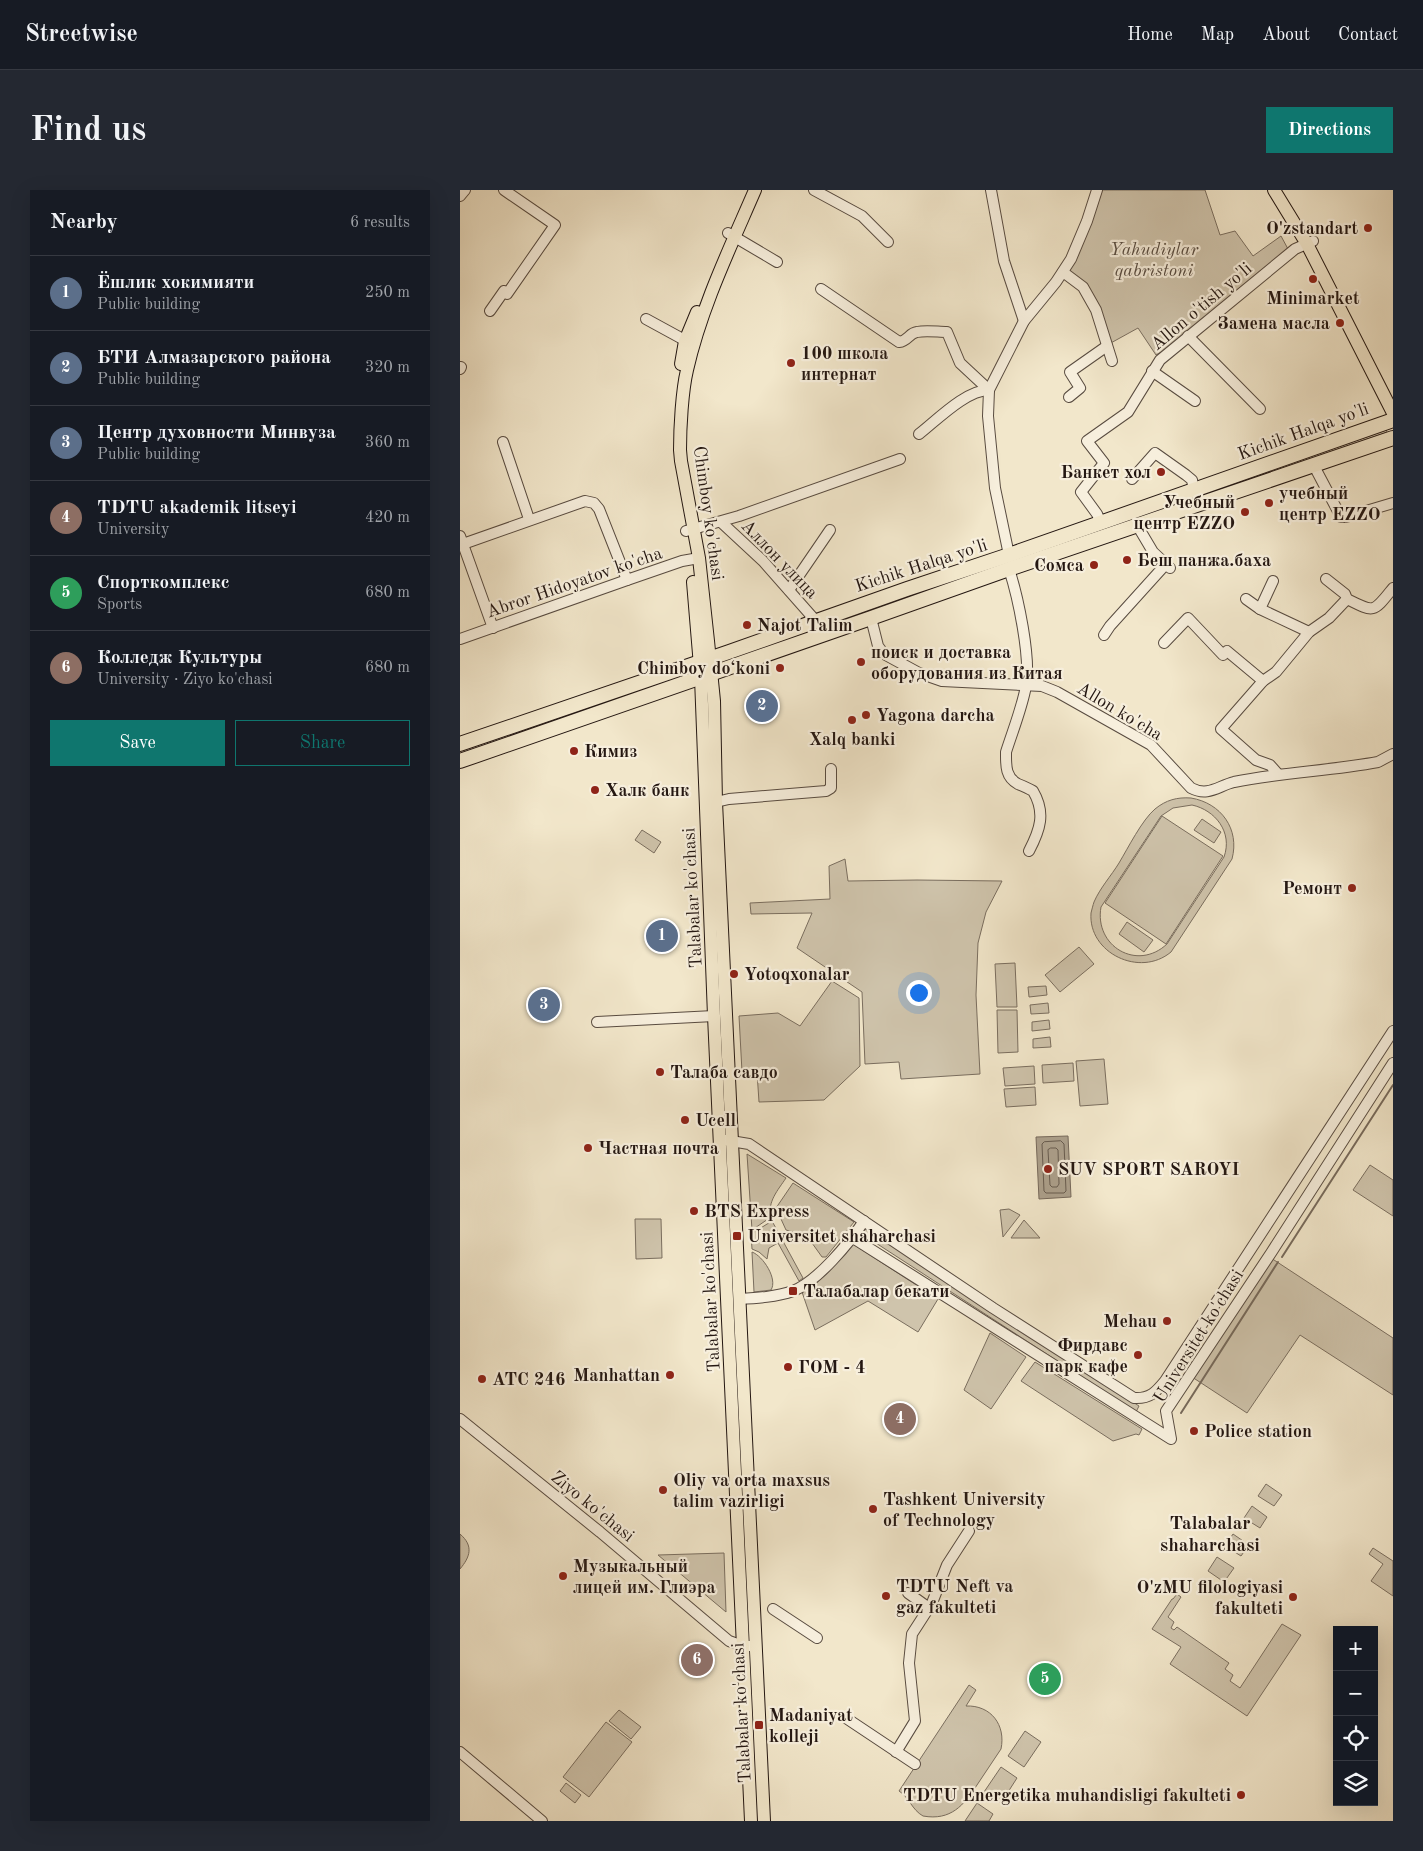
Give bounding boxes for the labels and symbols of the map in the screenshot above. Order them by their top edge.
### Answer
place label: O'zstandart [1266,220,1358,238]
marker: O'zstandart [1362,222,1374,234]
park label: Yahudiylar qabristoni [1110,241,1199,280]
street label: Allon o'tish yo'li [1148,259,1256,354]
marker: Minimarket [1307,273,1319,285]
place label: Minimarket [1266,290,1360,308]
place label: Замена масла [1217,315,1330,333]
marker: Замена масла [1334,317,1346,329]
place label: 100 школа интернат [801,345,888,384]
marker: 100 школа интернат [785,357,797,369]
street label: Kichik Halqa yo'li [1235,400,1371,464]
street label: Chimboy ko'chasi [690,445,726,582]
place label: Банкет хол [1060,464,1151,482]
marker: Банкет хол [1155,466,1167,478]
place label: учебный центр ЕZZO [1279,485,1380,524]
place label: Учебный центр EZZO [1134,494,1235,533]
marker: учебный центр ЕZZO [1263,497,1275,509]
marker: Учебный центр EZZO [1239,506,1251,518]
street label: Аллон улица [737,517,821,603]
street label: Kichik Halqa yo'li [853,536,990,596]
street label: Abror Hidoyatov ko'cha [484,544,665,622]
place label: Беш панжа.баха [1137,552,1271,570]
marker: Беш панжа.баха [1121,554,1133,566]
place label: Сомса [1034,557,1084,575]
marker: Сомса [1088,559,1100,571]
place label: Najot Talim [757,617,853,635]
marker: Najot Talim [741,619,753,631]
place label: поиск и доставка оборудования из Китая [871,644,1063,683]
marker: поиск и доставка оборудования из Китая [855,656,867,668]
place label: Chimboy doʻkoni [637,660,770,678]
marker: Chimboy doʻkoni [774,662,786,674]
street label: Allon ko'cha [1074,679,1165,744]
pin: 2 [746,687,778,725]
place label: Yagona darcha [876,707,995,725]
marker: Yagona darcha [860,709,872,721]
marker: Xalq banki [846,714,858,726]
place label: Xalq banki [809,731,895,749]
place label: Кимиз [584,743,637,761]
marker: Кимиз [568,745,580,757]
place label: Халк банк [605,782,690,800]
marker: Халк банк [589,784,601,796]
street label: Talabalar ko'chasi [680,827,706,969]
place label: Ремонт [1282,880,1342,898]
marker: Ремонт [1346,882,1358,894]
pin: 1 [646,917,678,955]
place label: Yotoqxonalar [744,966,850,984]
marker: Yotoqxonalar [728,968,740,980]
your location [906,980,932,1006]
pin: 3 [528,986,560,1024]
place label: Талаба савдо [670,1064,778,1082]
marker: Талаба савдо [654,1066,666,1078]
place label: Ucell [695,1112,737,1130]
marker: Ucell [679,1114,691,1126]
place label: Частная почта [598,1140,719,1158]
marker: Частная почта [582,1142,594,1154]
place label: SUV SPORT SAROYI [1058,1161,1240,1179]
marker: SUV SPORT SAROYI [1042,1163,1054,1175]
place label: BTS Express [704,1203,809,1221]
marker: BTS Express [688,1205,700,1217]
place label: Universitet shaharchasi [747,1228,936,1246]
marker: Universitet shaharchasi [731,1230,743,1242]
street label: Talabalar ko'chasi [698,1231,724,1373]
street label: Universitet ko'chasi [1151,1267,1247,1406]
place label: Талабалар бекати [803,1283,950,1301]
marker: Талабалар бекати [787,1285,799,1297]
place label: Mehau [1103,1313,1157,1331]
marker: Mehau [1161,1315,1173,1327]
place label: Фирдавс парк кафе [1044,1337,1128,1377]
marker: Фирдавс парк кафе [1132,1349,1144,1361]
place label: ГОМ - 4 [798,1359,866,1377]
marker: ГОМ - 4 [782,1361,794,1373]
place label: Manhattan [573,1367,660,1385]
marker: Manhattan [664,1369,676,1381]
place label: АТС 246 [492,1371,565,1389]
marker: АТС 246 [476,1373,488,1385]
pin: 4 [884,1400,916,1438]
place label: Police station [1204,1423,1312,1441]
marker: Police station [1188,1425,1200,1437]
street label: Ziyo ko'chasi [547,1468,637,1546]
place label: Oliy va orta maxsus talim vazirligi [673,1472,830,1511]
marker: Oliy va orta maxsus talim vazirligi [657,1484,669,1496]
place label: Tashkent University of Technology [883,1491,1046,1530]
marker: Tashkent University of Technology [867,1503,879,1515]
district label: Talabalar shaharchasi [1160,1515,1260,1556]
place label: Музыкальный лицей им. Глиэра [573,1558,716,1597]
marker: Музыкальный лицей им. Глиэра [557,1570,569,1582]
place label: TDTU Neft va gaz fakulteti [896,1578,1013,1617]
place label: O'zMU filologiyasi fakulteti [1137,1579,1283,1618]
marker: TDTU Neft va gaz fakulteti [880,1590,892,1602]
marker: O'zMU filologiyasi fakulteti [1287,1591,1299,1603]
pin: 6 [681,1641,713,1679]
street label: Talabalar ko'chasi [729,1642,755,1784]
pin: 5 [1029,1660,1061,1698]
place label: Madaniyat kolleji [769,1707,853,1746]
marker: Madaniyat kolleji [753,1719,765,1731]
place label: TDTU Energetika muhandisligi fakulteti [903,1787,1231,1805]
marker: TDTU Energetika muhandisligi fakulteti [1235,1789,1247,1801]

